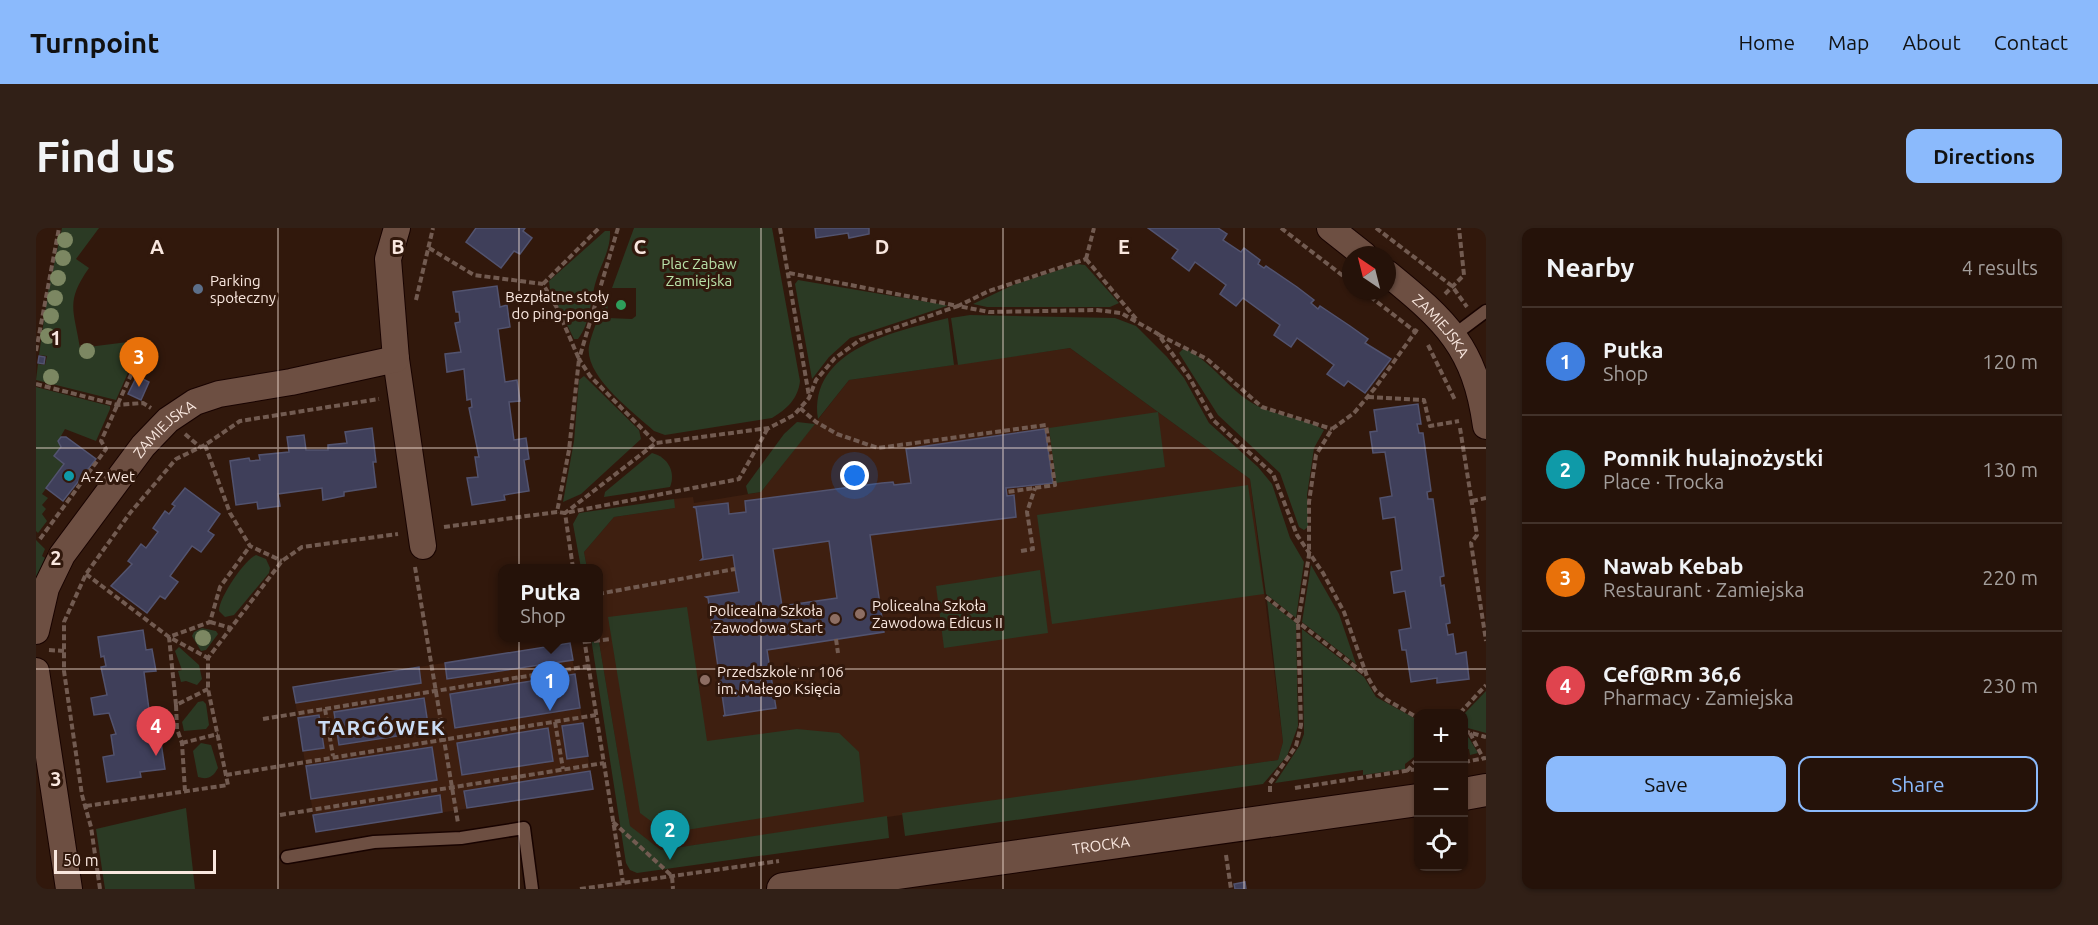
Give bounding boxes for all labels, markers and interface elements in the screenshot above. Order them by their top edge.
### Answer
text: Turnpoint [30,27,159,58]
text: Home [1738,30,1795,54]
text: Map [1828,30,1869,54]
text: About [1902,30,1961,54]
text: Contact [1994,30,2068,54]
button: Directions [1906,129,2062,183]
text: Find us [36,133,175,180]
text: A [150,235,164,258]
text: B [391,235,405,258]
text: C [634,235,647,258]
text: D [875,235,889,258]
text: E [1118,235,1130,258]
north arrow [1342,246,1396,300]
text: Nearby [1546,253,1634,282]
park label: Plac Zabaw Zamiejska [661,255,737,289]
text: 4 results [1962,256,2038,279]
place label: Parking społeczny [210,272,276,306]
marker: Parking społeczny [191,282,205,296]
place label: Bezpłatne stoły do ping-ponga [505,288,609,322]
street label: ZAMIEJSKA [1410,290,1473,360]
marker: Bezpłatne stoły do ping-ponga [614,298,628,312]
text: 1 [50,326,62,349]
text: Putka [1603,337,1663,362]
pin: 3 [120,338,158,387]
text: 1 [1560,350,1571,373]
text: 120 m [1982,350,2038,373]
text: Shop [1603,362,1648,385]
street label: ZAMIEJSKA [129,396,198,461]
text: Pomnik hulajnożystki [1603,445,1823,470]
text: 2 [1560,458,1571,481]
text: 130 m [1982,458,2038,481]
your location [840,461,869,490]
place label: A-Z Wet [81,468,135,485]
marker: A-Z Wet [62,469,76,483]
text: Place · Trocka [1603,470,1724,493]
text: 2 [50,546,62,569]
text: Nawab Kebab [1603,553,1743,578]
popup [498,564,603,642]
text: 3 [1560,566,1571,589]
text: 220 m [1982,566,2038,589]
text: Restaurant · Zamiejska [1603,578,1805,601]
text: Putka [520,579,581,604]
place label: Policealna Szkoła Zawodowa Edicus II [872,597,1003,631]
place label: Policealna Szkoła Zawodowa Start [709,602,823,636]
text: Shop [520,604,566,627]
marker: Policealna Szkoła Zawodowa Edicus II [853,607,867,621]
marker: Policealna Szkoła Zawodowa Start [828,612,842,626]
text: Cef@Rm 36,6 [1603,661,1741,686]
pin: 1 [530,662,570,711]
place label: Przedszkole nr 106 im. Małego Księcia [717,663,844,697]
marker: Przedszkole nr 106 im. Małego Księcia [698,673,712,687]
text: 4 [1560,674,1571,697]
text: 230 m [1982,674,2038,697]
text: Pharmacy · Zamiejska [1603,686,1794,709]
pin: 4 [136,706,176,756]
map controls [1414,709,1468,871]
button: + [1414,709,1468,763]
district label: TARGÓWEK [318,715,446,739]
button: Save [1546,756,1786,812]
button: Share [1798,756,2038,812]
button: − [1414,763,1468,817]
text: 3 [50,767,62,790]
pin: 2 [650,810,690,860]
button: locate [1414,817,1468,871]
street label: TROCKA [1071,832,1131,857]
scale bar [54,847,216,874]
text: 50 m [63,851,99,869]

